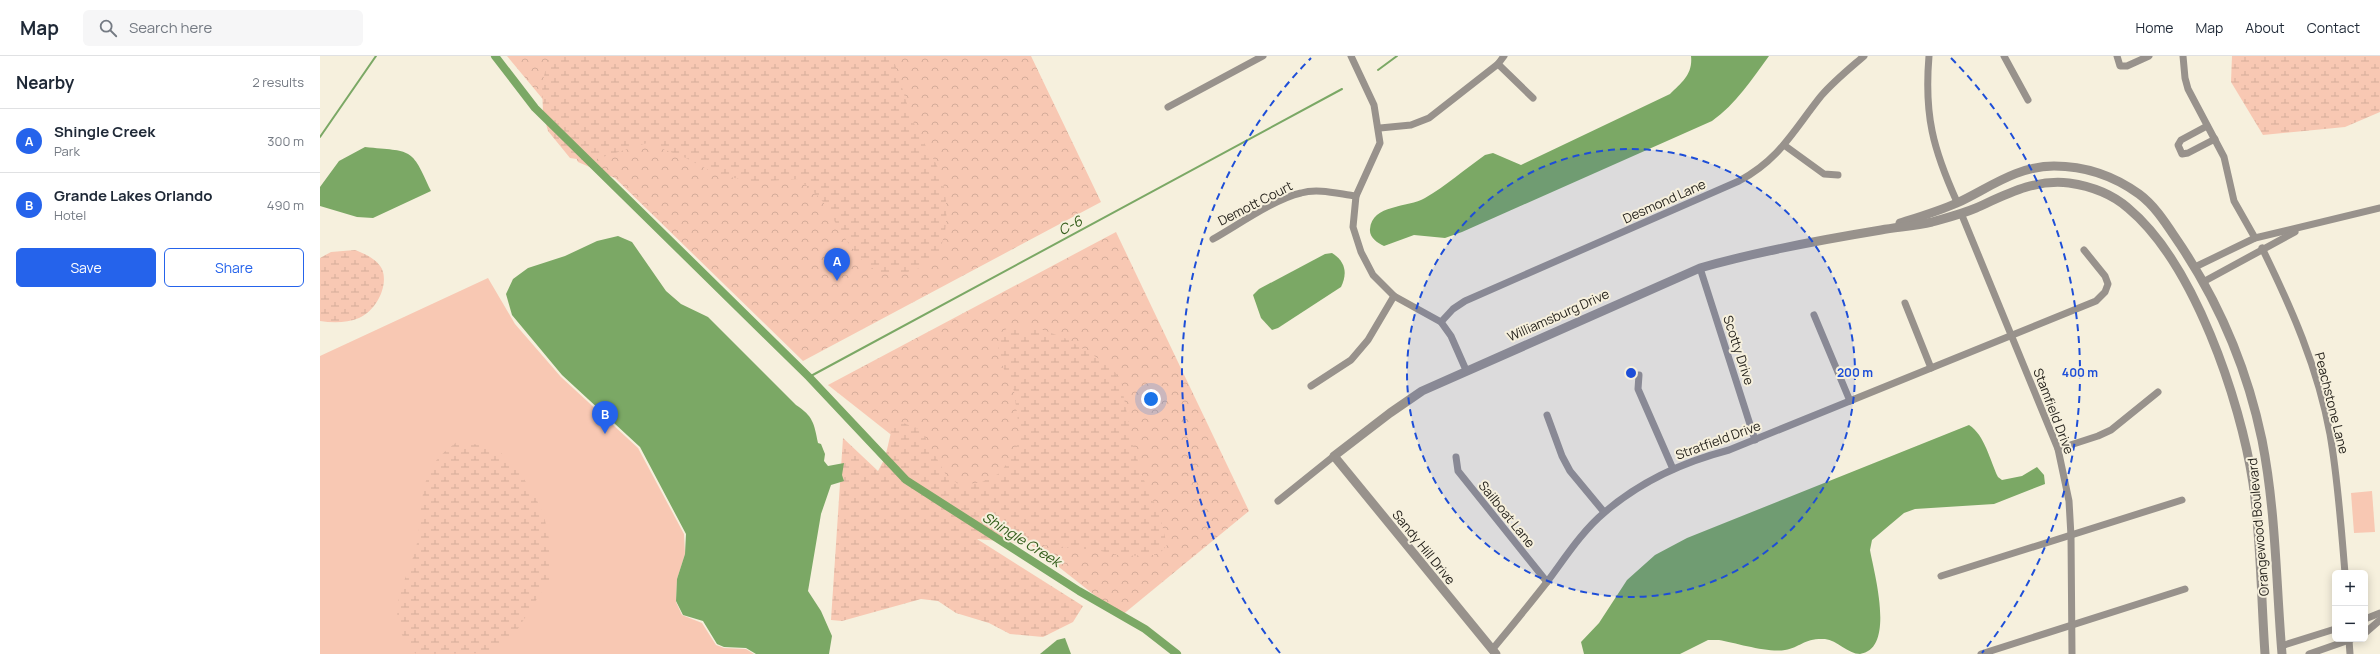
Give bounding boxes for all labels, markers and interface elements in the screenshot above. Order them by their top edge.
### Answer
search box [83,10,363,46]
text: Map [20,15,59,41]
icon: search [97,17,119,39]
text: Search here [129,17,212,38]
text: Home [2136,18,2173,37]
text: Map [2195,18,2223,37]
text: About [2245,18,2285,37]
text: Contact [2307,18,2360,37]
text: Nearby [16,71,74,94]
text: 2 results [252,73,304,91]
text: Shingle Creek [54,121,155,142]
text: A [25,132,33,150]
text: 300 m [267,132,304,150]
text: Park [54,142,80,160]
street label: Desmond Lane [1620,175,1709,227]
street label: Demott Court [1215,176,1295,230]
text: Grande Lakes Orlando [54,185,213,206]
text: B [25,196,33,214]
text: 490 m [267,196,304,214]
text: Hotel [54,206,86,224]
water label: C-6 [1055,210,1086,239]
button: Save [16,248,156,287]
button: Share [164,248,304,287]
pin: A [824,248,850,281]
street label: Williamsburg Drive [1504,284,1612,346]
street label: Scotty Drive [1719,313,1759,387]
street label: Peachstone Lane [2311,350,2353,456]
text: 200 m [1837,364,1873,381]
text: 400 m [2062,364,2098,381]
street label: Stamfield Drive [2029,365,2079,457]
centre of rings [1624,366,1638,380]
your location [1141,389,1161,409]
pin: B [592,401,618,434]
street label: Stratfield Drive [1673,416,1763,464]
street label: Orangewood Boulevard [2243,457,2273,597]
street label: Sailboat Lane [1475,477,1540,551]
street label: Sandy Hill Drive [1388,506,1460,588]
water label: Shingle Creek [979,507,1067,572]
map controls [2332,570,2368,642]
button: + [2332,570,2368,606]
button: − [2332,606,2368,642]

